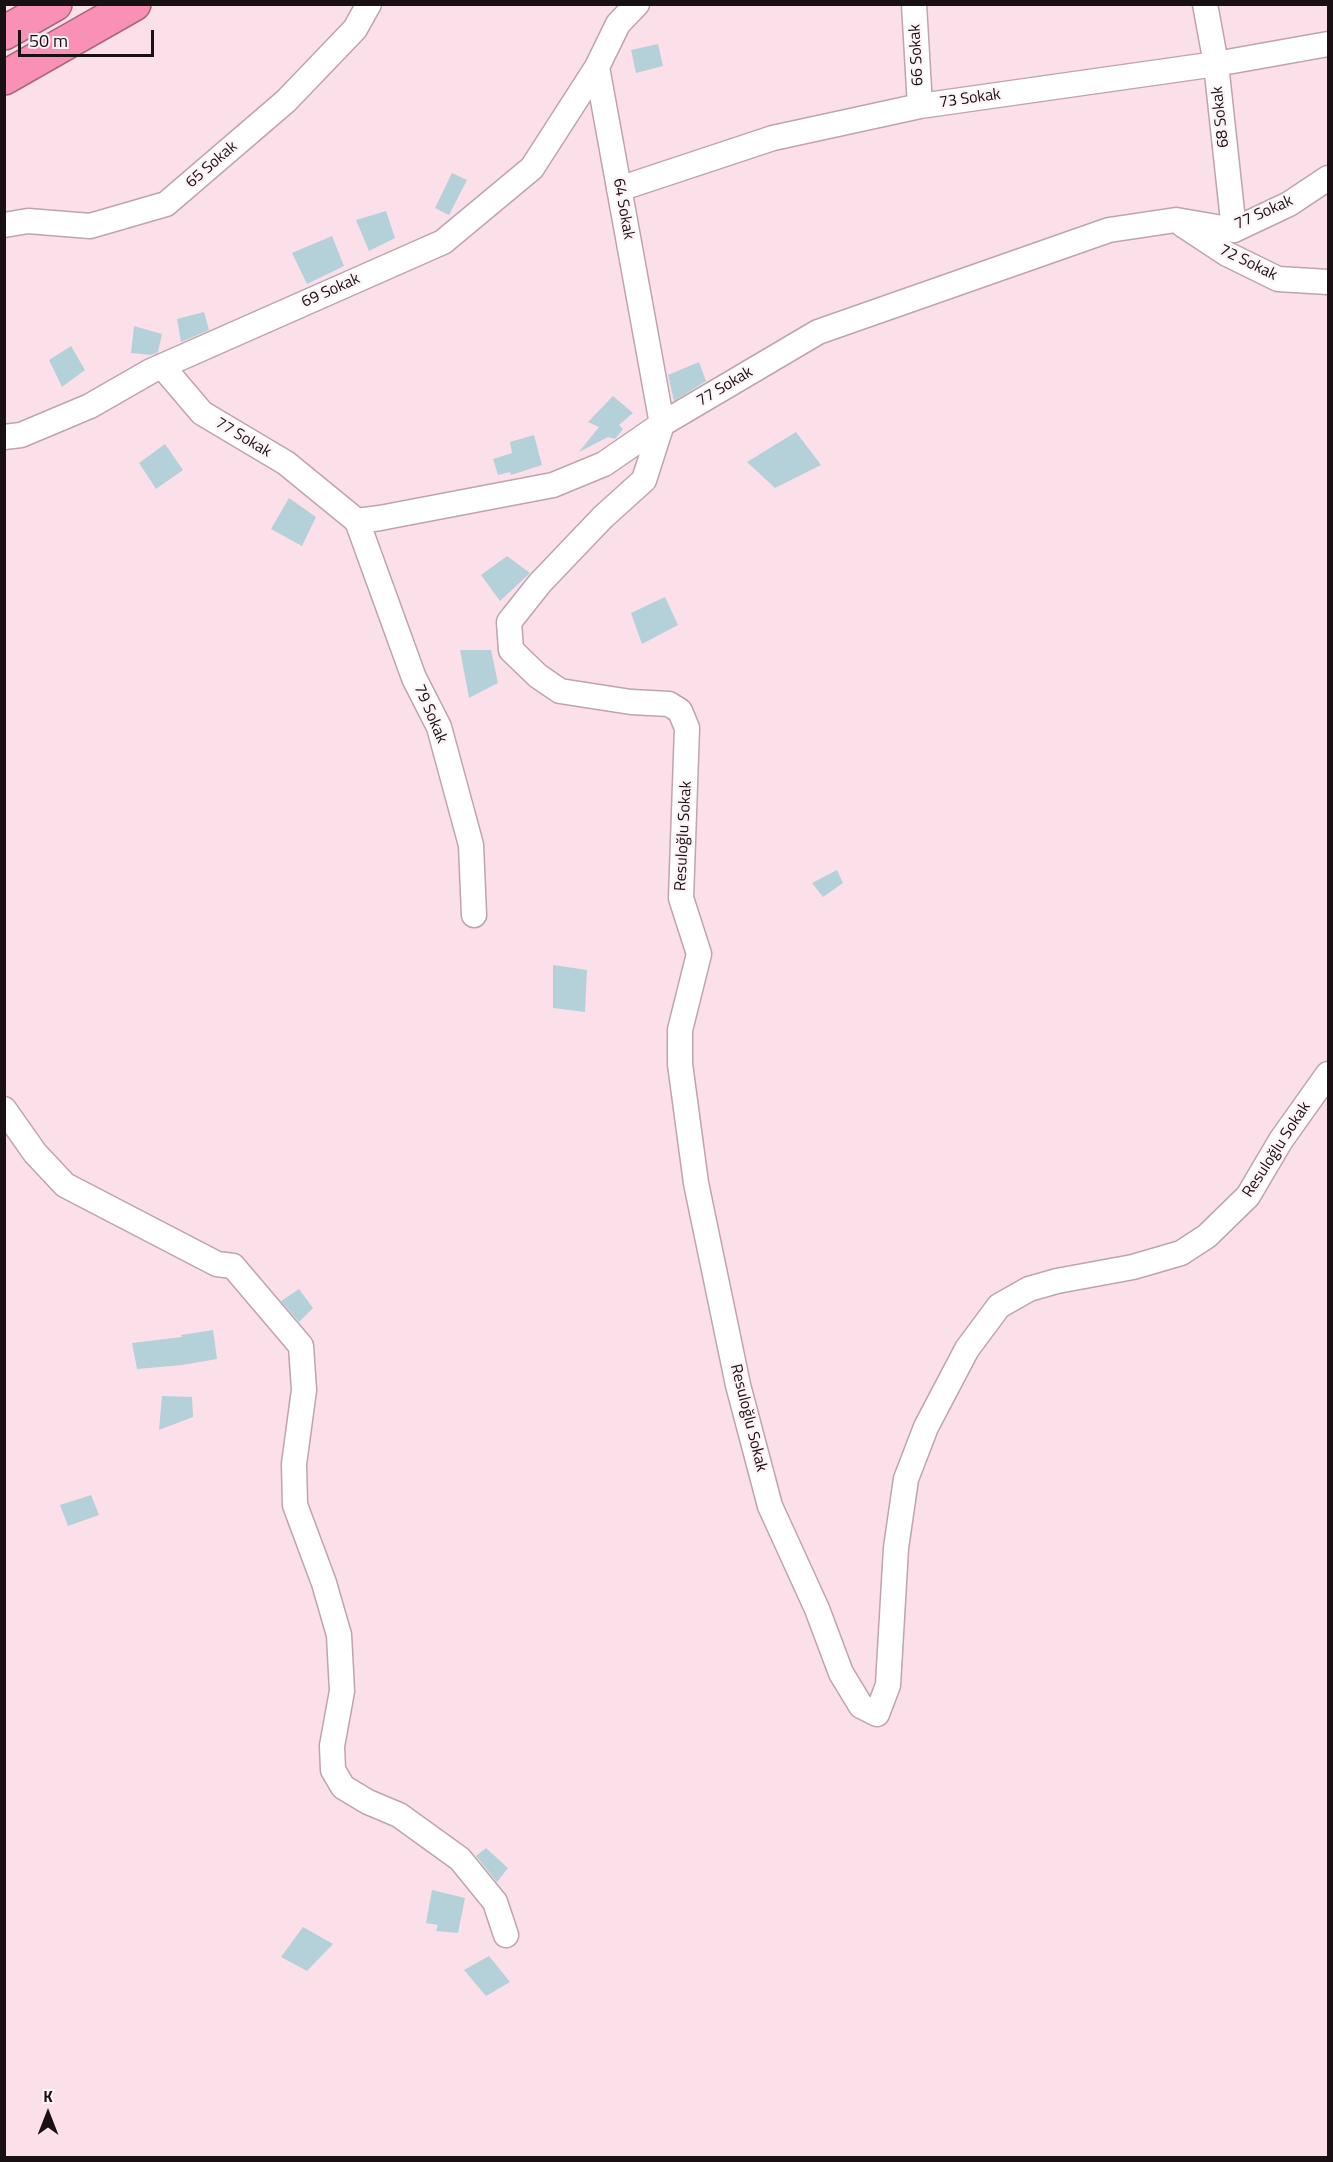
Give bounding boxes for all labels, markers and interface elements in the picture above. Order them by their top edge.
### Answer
scale bar [21,18,158,56]
street label: 66 Sokak [906,24,928,86]
text: 50 m [29,27,68,54]
street label: 73 Sokak [938,85,1002,113]
street label: 68 Sokak [1208,85,1234,149]
street label: 65 Sokak [182,137,242,193]
street label: 64 Sokak [608,177,638,241]
street label: 77 Sokak [1232,192,1296,234]
street label: 72 Sokak [1216,241,1280,285]
street label: 69 Sokak [299,270,363,312]
street label: 77 Sokak [694,363,756,411]
street label: 77 Sokak [212,414,274,462]
street label: 79 Sokak [409,682,451,746]
street label: Resuloğlu Sokak [672,780,696,892]
street label: Resuloğlu Sokak [1239,1099,1315,1201]
street label: Resuloğlu Sokak [725,1362,771,1474]
north arrow [18,2084,78,2144]
text: K [43,2084,53,2108]

